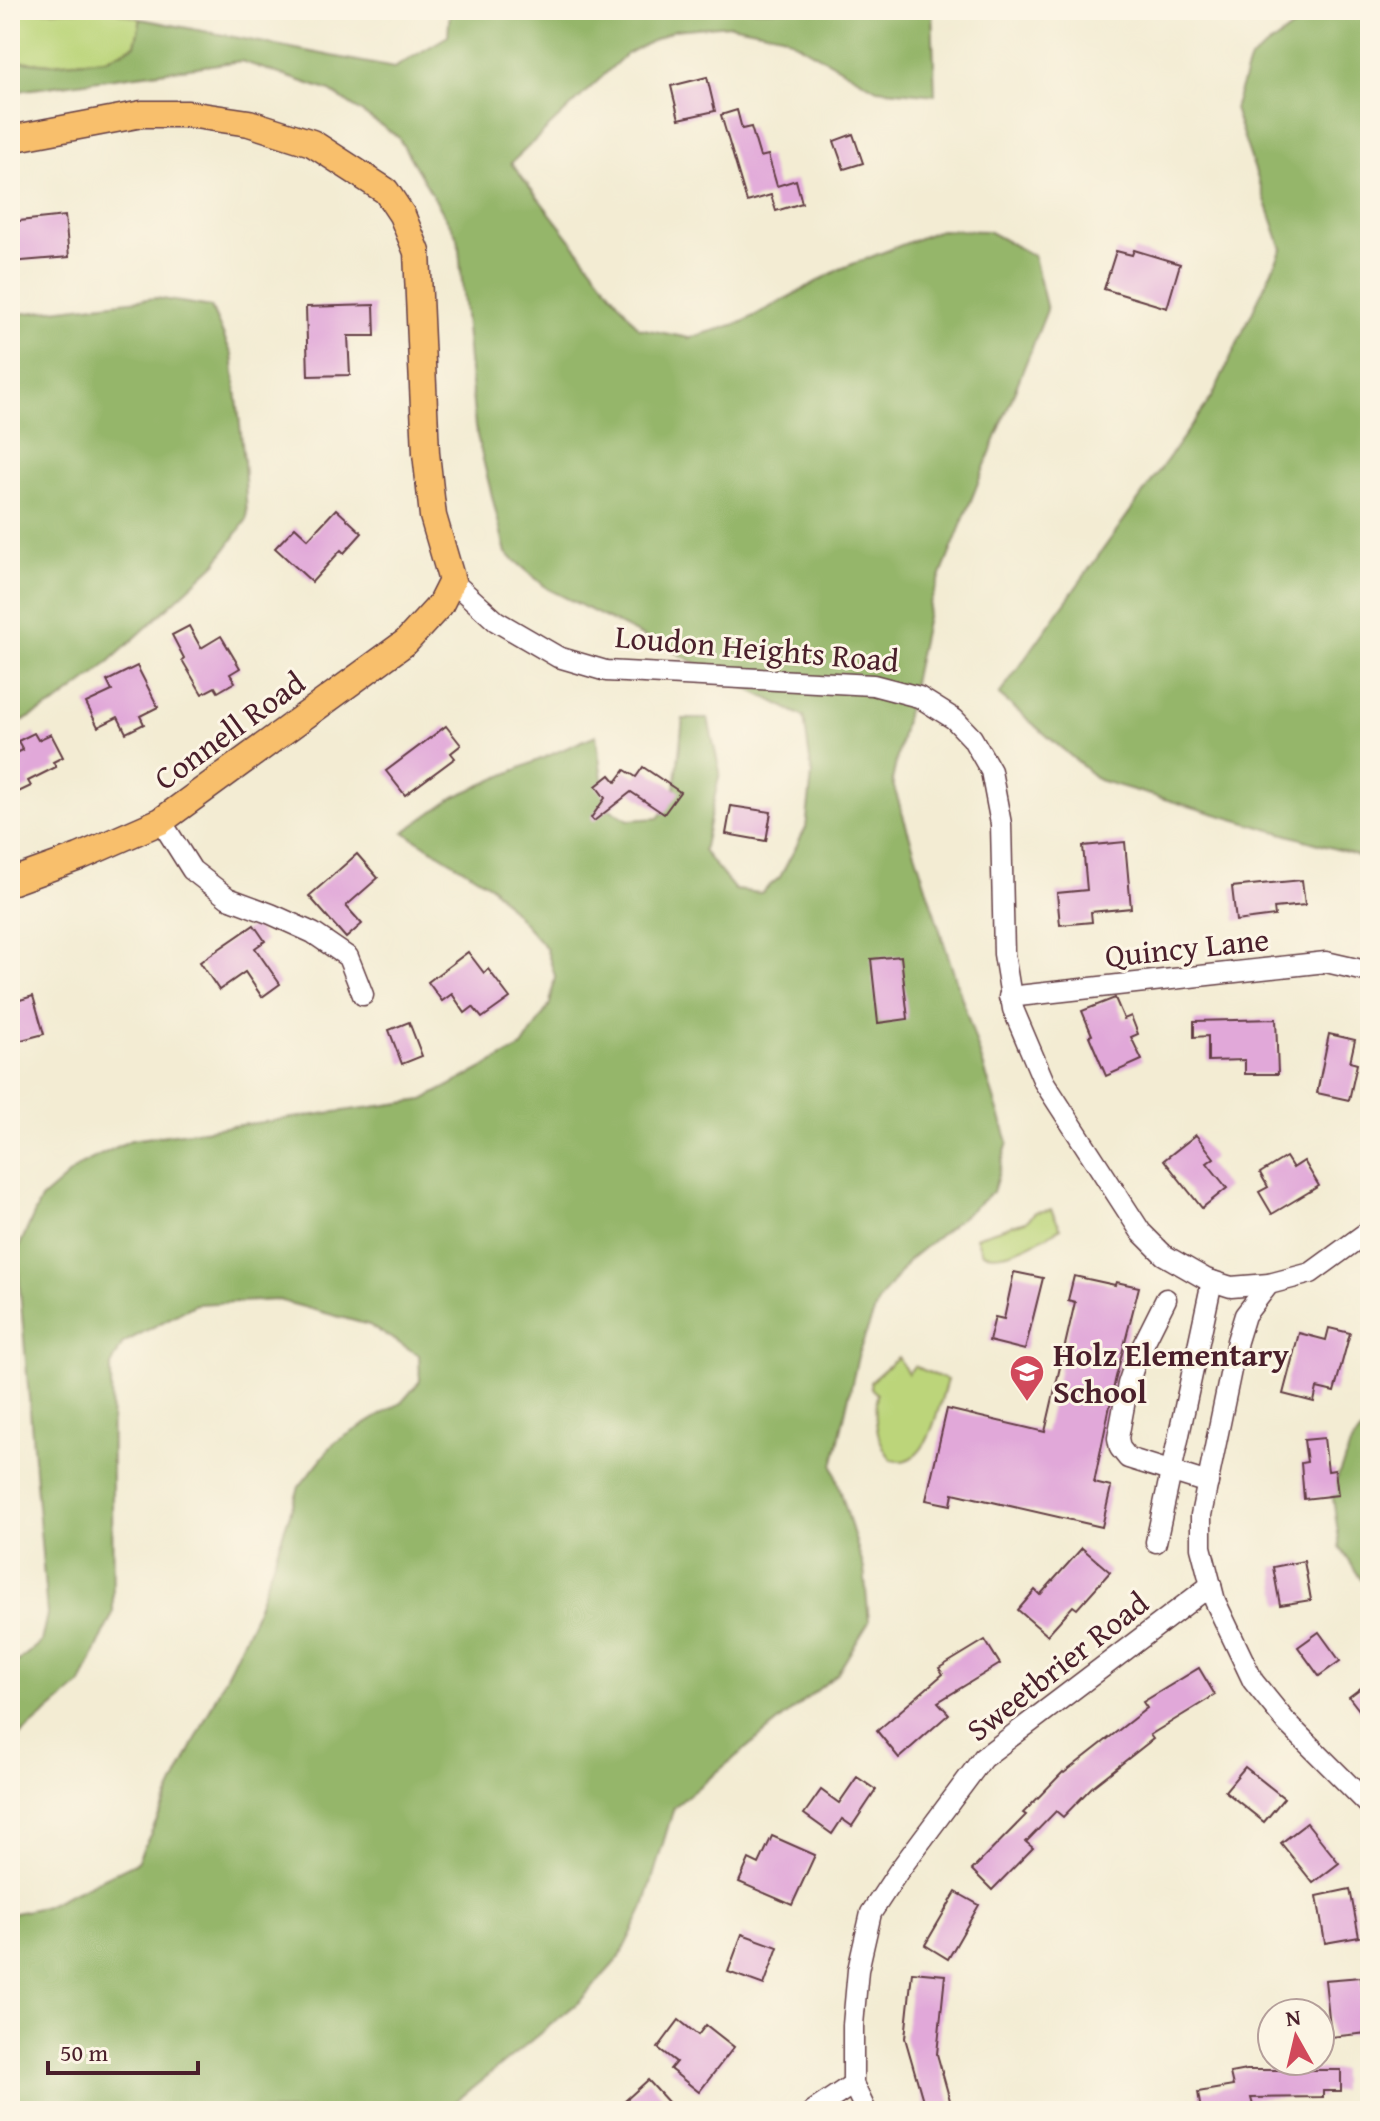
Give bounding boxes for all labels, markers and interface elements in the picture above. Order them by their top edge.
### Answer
street label: Loudon Heights Road [613,612,901,684]
street label: Connell Road [144,659,314,801]
street label: Quincy Lane [1103,915,1271,979]
place label: Holz Elementary School [1053,1331,1289,1415]
school or university icon: Holz Elementary School [1008,1353,1046,1403]
street label: Sweetbrier Road [956,1580,1158,1752]
north arrow [1256,1997,1336,2077]
text: N [1284,2000,1303,2034]
scale bar [48,2025,198,2075]
text: 50 m [60,2035,108,2070]

